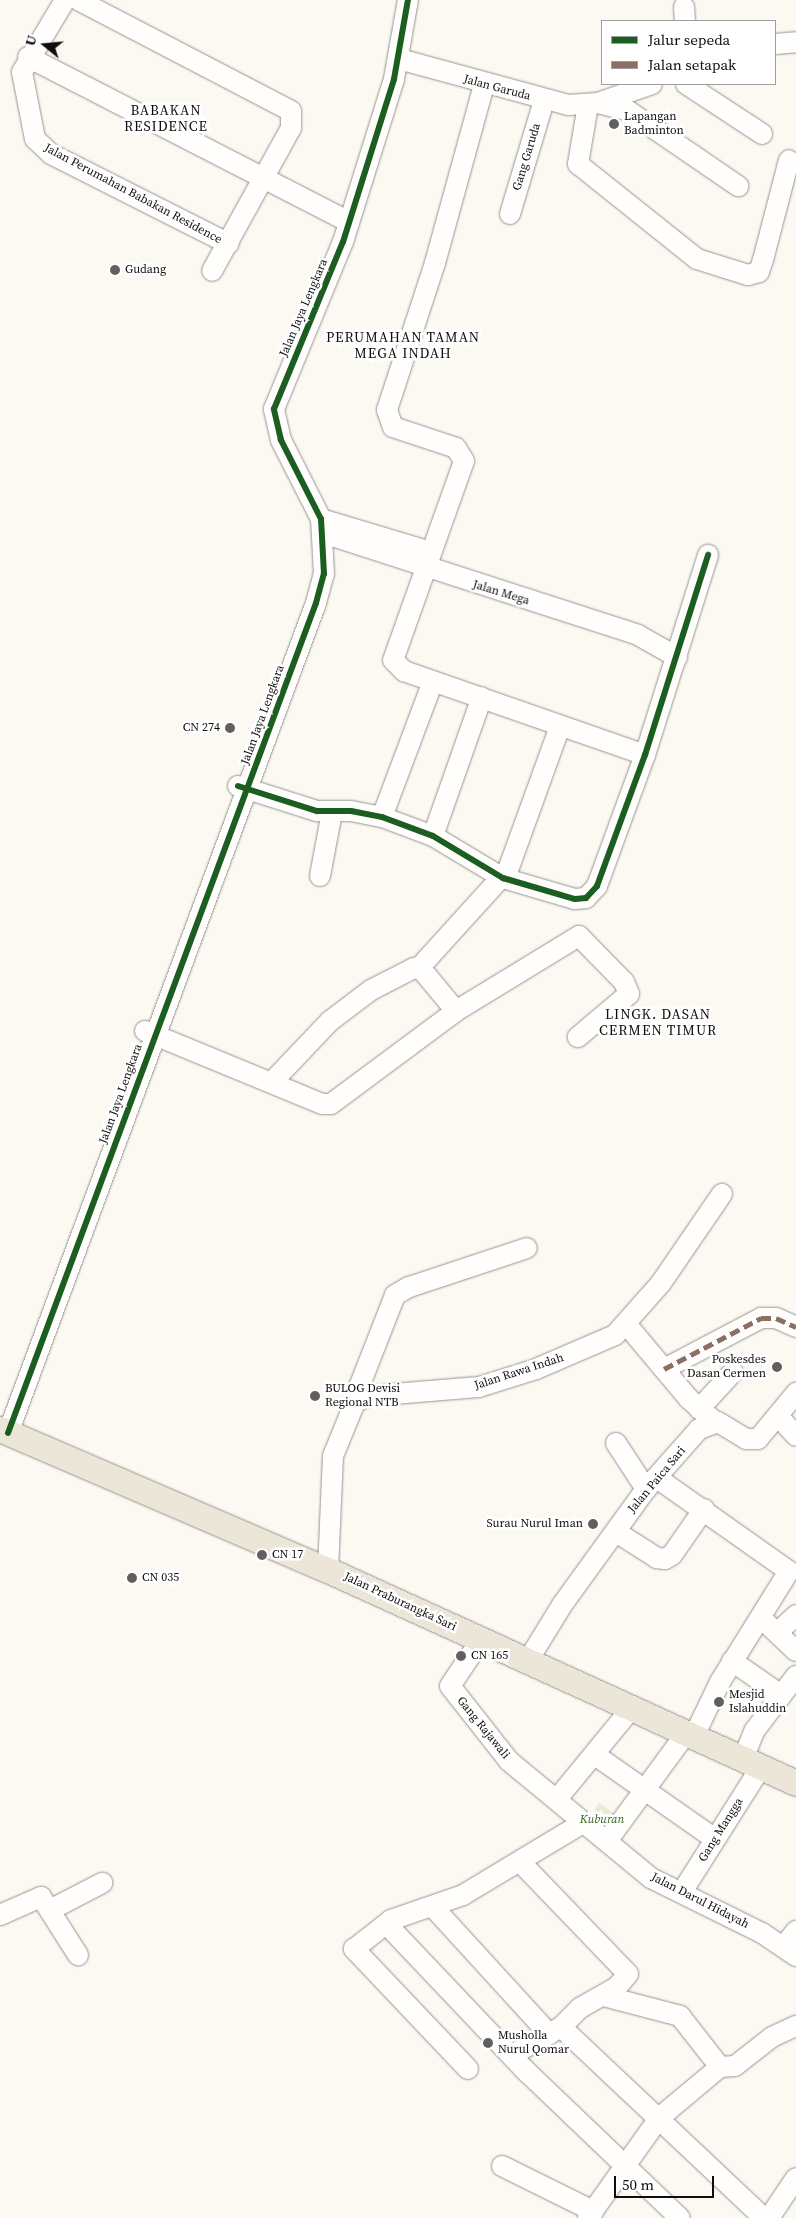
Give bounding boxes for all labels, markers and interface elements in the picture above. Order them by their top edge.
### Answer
north arrow [20,20,70,70]
legend [601,20,776,85]
text: Jalur sepeda [648,29,730,50]
text: U [20,33,42,48]
text: Jalan setapak [648,54,736,75]
street label: Jalan Garuda [462,72,532,104]
district label: BABAKAN RESIDENCE [123,102,209,134]
place label: Lapangan Badminton [624,110,684,138]
marker: Lapangan Badminton [608,118,620,130]
street label: Gang Garuda [510,122,544,192]
street label: Jalan Perumahan Babakan Residence [42,141,224,247]
street label: Jalan Jaya Lengkara [277,257,331,359]
place label: Gudang [125,263,166,277]
marker: Gudang [109,264,121,276]
district label: PERUMAHAN TAMAN MEGA INDAH [324,329,482,362]
street label: Jalan Mega [471,578,531,608]
street label: Jalan Jaya Lengkara [238,663,288,767]
place label: CN 274 [183,721,220,735]
marker: CN 274 [224,722,236,734]
district label: LINGK. DASAN CERMEN TIMUR [597,1006,719,1038]
street label: Jalan Jaya Lengkara [96,1042,146,1146]
street label: Jalan Rawa Indah [472,1351,566,1393]
place label: Poskesdes Dasan Cermen [687,1353,766,1381]
marker: Poskesdes Dasan Cermen [770,1360,784,1374]
place label: BULOG Devisi Regional NTB [325,1382,400,1410]
marker: BULOG Devisi Regional NTB [309,1390,321,1402]
street label: Jalan Paica Sari [625,1444,689,1516]
place label: Surau Nurul Iman [487,1517,583,1531]
marker: Surau Nurul Iman [587,1518,599,1530]
place label: CN 17 [272,1548,303,1562]
marker: CN 17 [256,1549,268,1561]
street label: Jalan Praburangka Sari [342,1570,458,1634]
place label: CN 035 [142,1571,179,1585]
marker: CN 035 [126,1572,138,1584]
place label: CN 165 [471,1649,508,1663]
marker: CN 165 [455,1650,467,1662]
place label: Mesjid Islahuddin [729,1688,786,1716]
street label: Gang Rajawali [454,1694,512,1762]
marker: Mesjid Islahuddin [713,1696,725,1708]
street label: Gang Mangga [696,1795,746,1865]
park label: Kuburan [580,1813,624,1827]
street label: Jalan Darul Hidayah [649,1870,751,1932]
place label: Musholla Nurul Qomar [498,2029,569,2057]
marker: Musholla Nurul Qomar [482,2037,494,2049]
scale bar [616,2166,716,2198]
text: 50 m [622,2174,654,2195]

